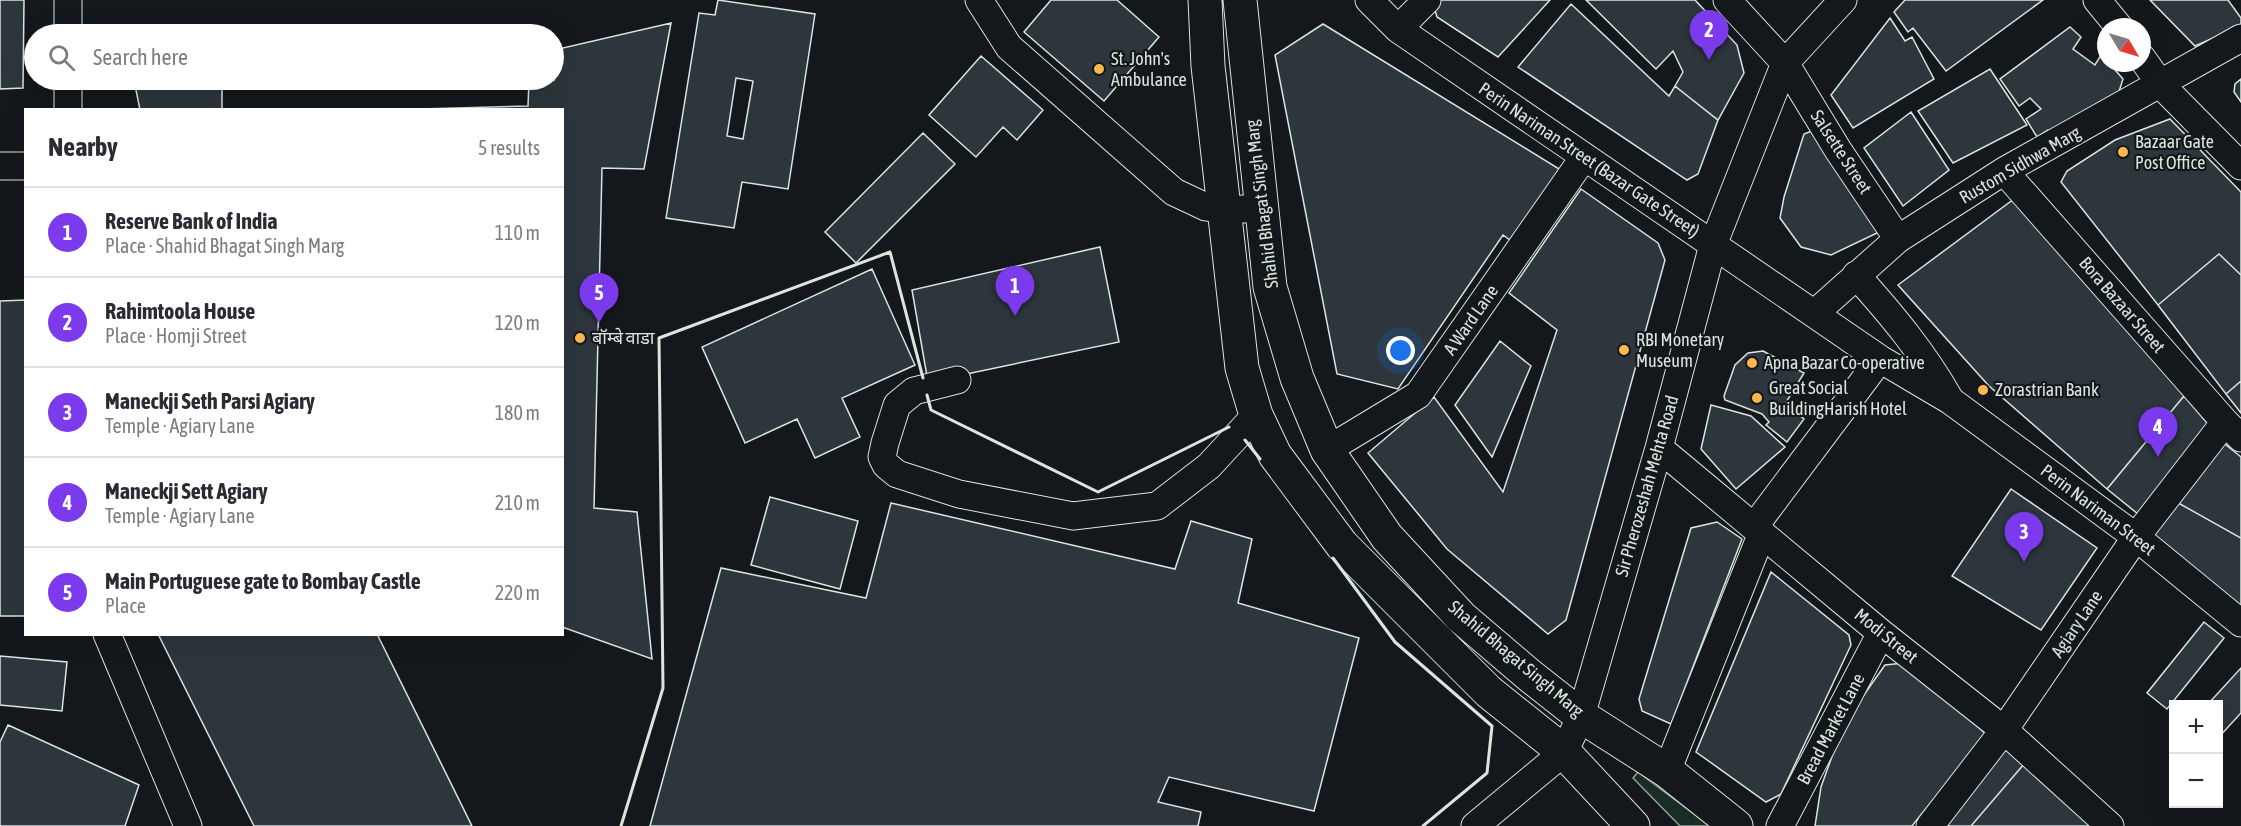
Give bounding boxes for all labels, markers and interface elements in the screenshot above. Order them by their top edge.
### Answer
pin: 2 [1690,10,1728,60]
north arrow [2097,18,2151,72]
search box [24,24,564,90]
icon: search [45,41,78,74]
text: Search here [93,44,188,70]
place label: St. John's Ambulance [1111,48,1187,90]
marker: St. John's Ambulance [1092,62,1106,76]
street label: Perin Nariman Street (Bazar Gate Street) [1475,78,1704,241]
street label: Salsette Street [1807,106,1876,198]
street label: Shahid Bhagat Singh Marg [1241,118,1282,290]
street label: Rustom Sidhwa Marg [1956,121,2084,208]
place label: Bazaar Gate Post Office [2135,131,2214,173]
text: Nearby [48,132,118,162]
text: 5 results [478,136,540,159]
marker: Bazaar Gate Post Office [2116,145,2130,159]
text: Reserve Bank of India [105,208,278,234]
text: 1 [63,221,72,244]
text: 110 m [495,221,540,244]
text: Place · Shahid Bhagat Singh Marg [105,234,344,257]
street label: Bora Bazaar Street [2075,252,2170,357]
pin: 1 [996,266,1034,316]
pin: 5 [580,274,618,323]
street label: A Ward Lane [1439,281,1502,359]
text: Rahimtoola House [105,298,255,324]
text: 2 [63,311,72,334]
text: 120 m [495,311,540,334]
text: Place · Homji Street [105,324,247,347]
place label: बॉम्बे वाडा [592,327,655,348]
place label: RBI Monetary Museum [1636,329,1724,371]
marker: बॉम्बे वाडा [573,331,587,345]
your location [1386,336,1415,365]
marker: RBI Monetary Museum [1617,343,1631,357]
place label: Apna Bazar Co-operative [1764,352,1925,373]
marker: Apna Bazar Co-operative [1745,356,1759,370]
place label: Great Social BuildingHarish Hotel [1769,377,1907,419]
place label: Zorastrian Bank [1995,379,2099,400]
marker: Zorastrian Bank [1976,383,1990,397]
text: Maneckji Seth Parsi Agiary [105,388,315,414]
marker: Great Social BuildingHarish Hotel [1750,391,1764,405]
street label: Sir Pherozeshah Mehta Road [1611,393,1682,579]
text: 3 [63,401,72,424]
text: 180 m [495,401,540,424]
pin: 4 [2138,408,2178,457]
text: Temple · Agiary Lane [105,414,254,437]
street label: Perin Nariman Street [2037,460,2160,559]
text: Maneckji Sett Agiary [105,478,267,504]
text: 4 [63,491,72,514]
text: 210 m [495,491,540,514]
text: Temple · Agiary Lane [105,504,254,527]
pin: 3 [2004,512,2044,562]
text: Main Portuguese gate to Bombay Castle [105,568,421,594]
text: 5 [63,581,72,604]
text: 220 m [495,581,540,604]
street label: Agiary Lane [2046,586,2107,661]
text: Place [105,594,146,617]
street label: Shahid Bhagat Singh Marg [1445,596,1588,721]
street label: Modi Street [1851,604,1922,667]
street label: Bread Market Lane [1792,670,1869,788]
map controls [2169,700,2223,808]
button: + [2169,700,2223,754]
button: − [2169,754,2223,808]

